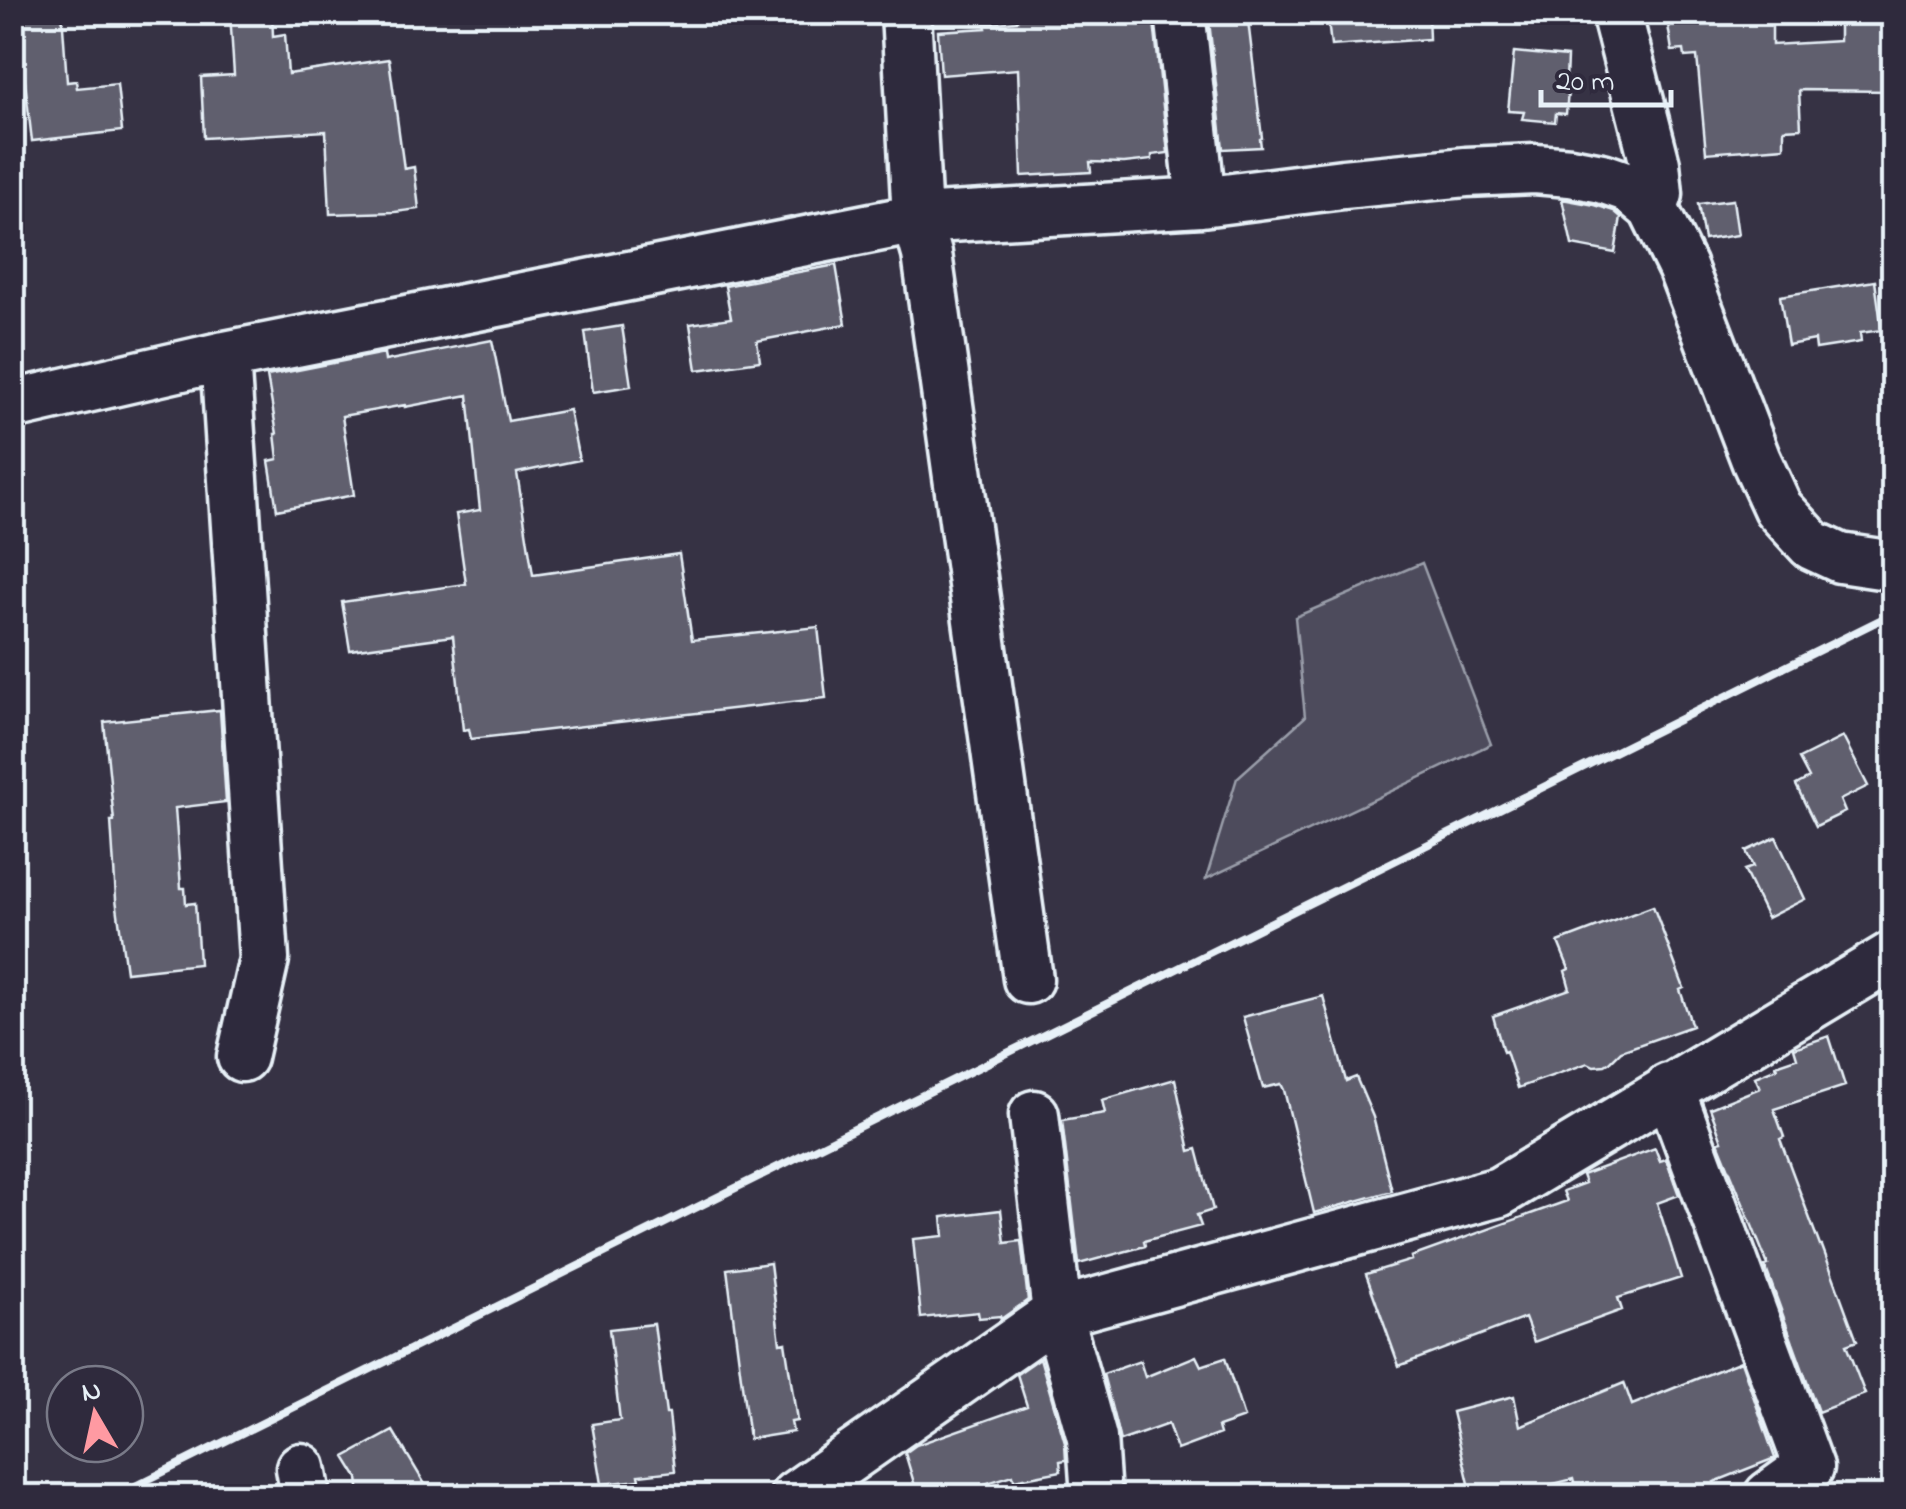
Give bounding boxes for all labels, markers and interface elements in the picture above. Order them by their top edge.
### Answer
scale bar [1541,45,1671,107]
text: 20 m [1556,61,1615,105]
north arrow [45,1364,145,1464]
text: N [79,1371,104,1414]

